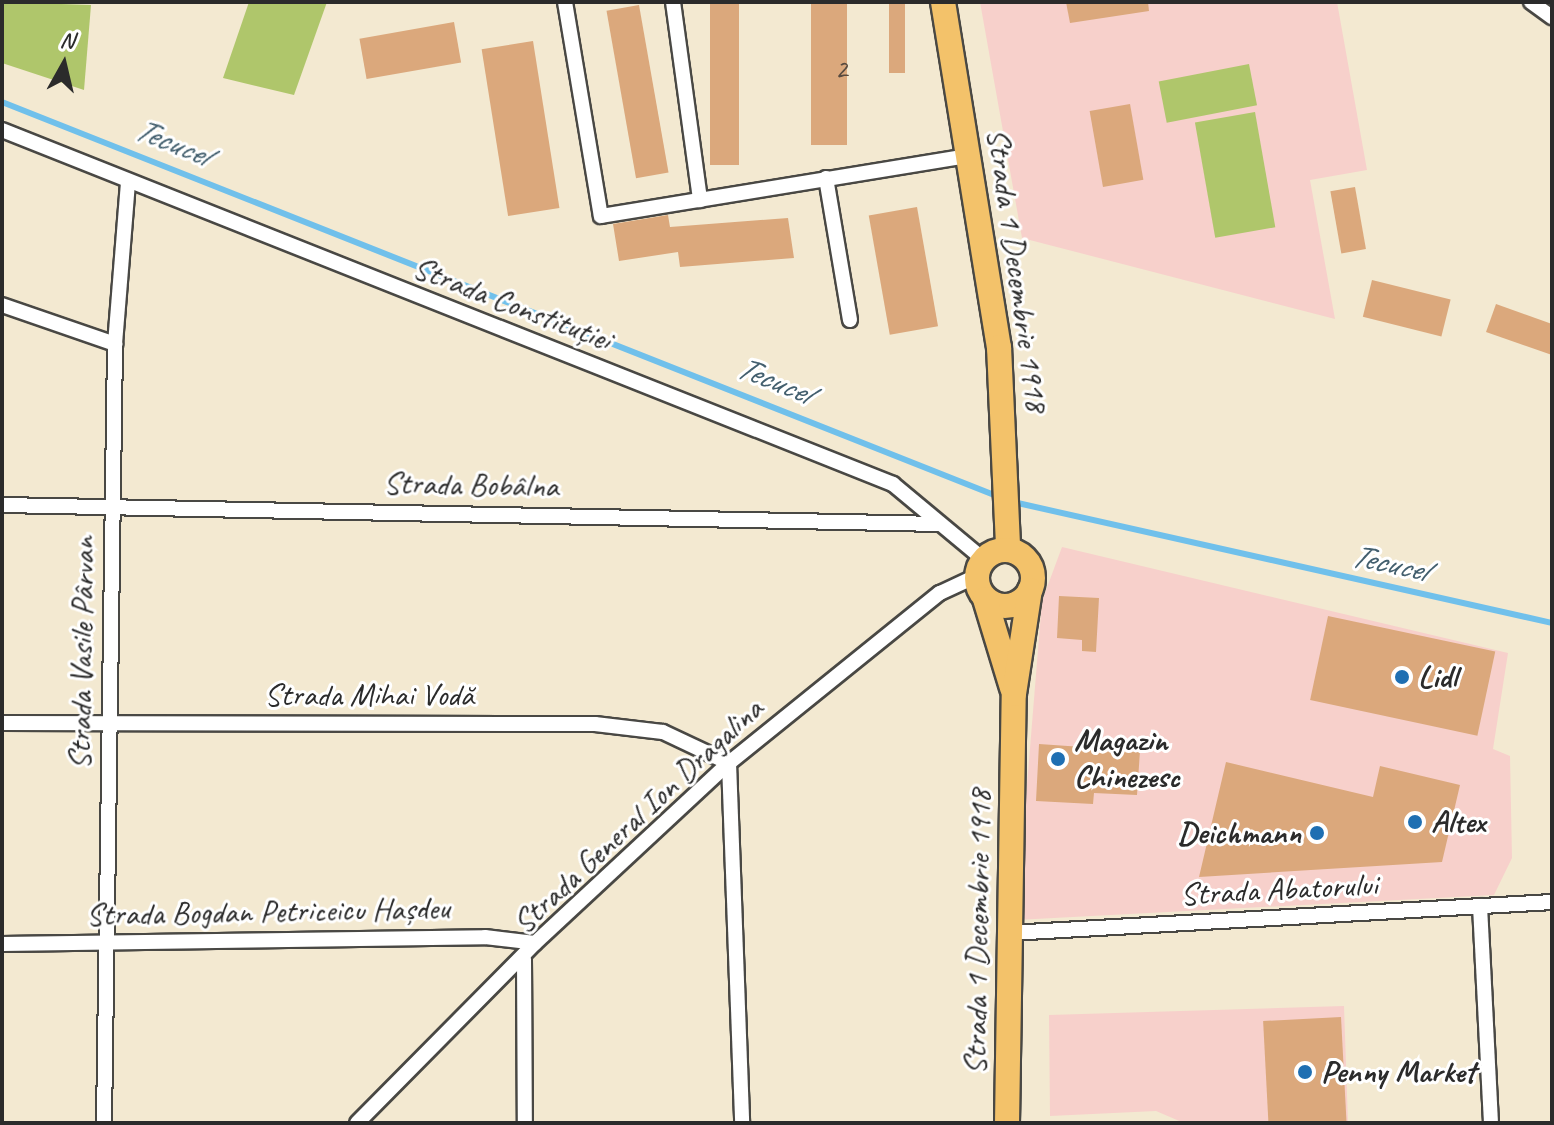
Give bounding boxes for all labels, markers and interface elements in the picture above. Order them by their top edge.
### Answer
north arrow [24,24,104,104]
text: N [59,25,76,55]
house number: 2 [835,52,847,86]
water label: Tecucel [129,108,215,174]
street label: Strada 1 Decembrie 1918 [978,126,1056,414]
street label: Strada Constituției [408,249,616,359]
water label: Tecucel [731,346,817,412]
street label: Strada Bobâlna [383,464,559,506]
water label: Tecucel [1347,534,1431,590]
street label: Strada Vasile Pârvan [61,536,103,770]
place label: Lidl [1418,658,1457,696]
marker: Lidl [1393,668,1411,686]
street label: Strada Mihai Vodă [265,676,473,714]
street label: Strada General Ion Dragalina [505,690,771,942]
place label: Magazin Chinezesc [1074,722,1180,797]
marker: Magazin Chinezesc [1049,750,1067,768]
street label: Strada 1 Decembrie 1918 [956,789,1000,1075]
place label: Altex [1431,803,1485,841]
marker: Altex [1406,813,1424,831]
place label: Deichmann [1177,814,1301,852]
marker: Deichmann [1308,824,1326,842]
street label: Strada Abatorului [1179,866,1379,914]
street label: Strada Bogdan Petriceicu Hașdeu [87,890,449,934]
place label: Penny Market [1321,1053,1476,1091]
marker: Penny Market [1296,1063,1314,1081]

